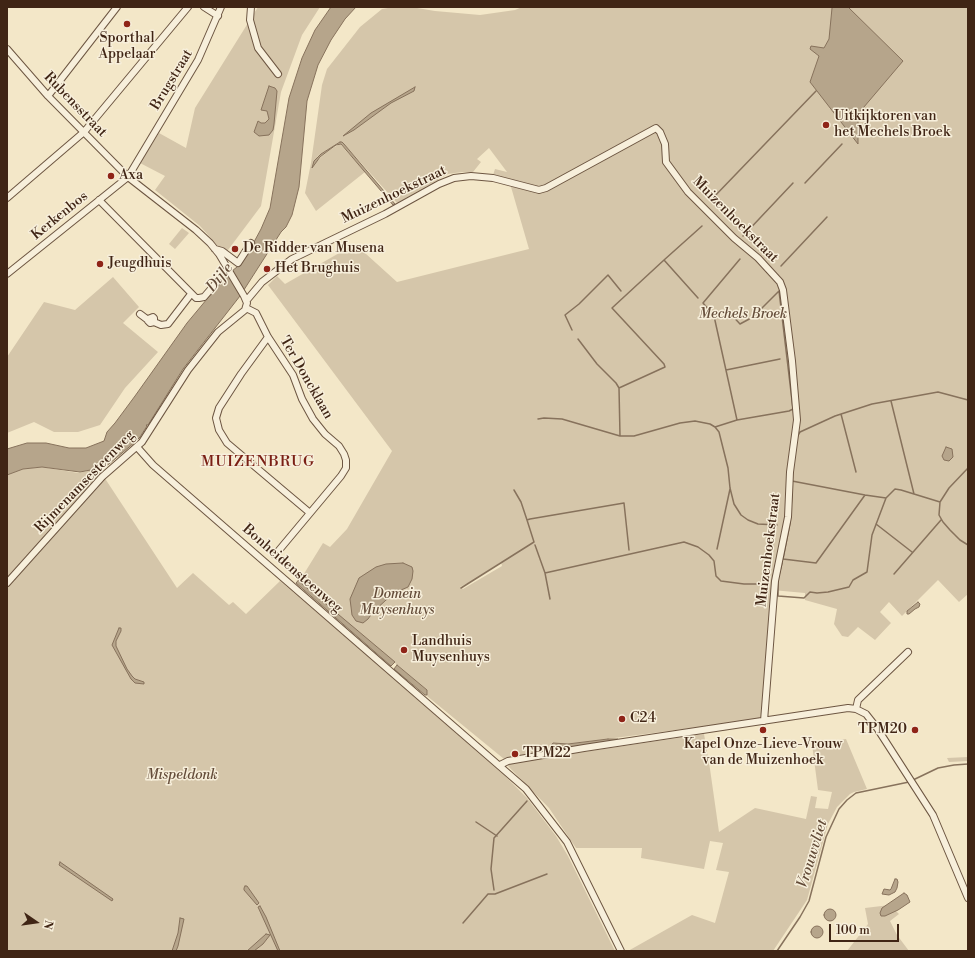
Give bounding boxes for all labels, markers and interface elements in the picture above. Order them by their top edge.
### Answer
marker: Sporthal Appelaar [122,19,132,29]
place label: Sporthal Appelaar [98,31,156,64]
street label: Brugstraat [147,47,197,113]
street label: Rubensstraat [40,69,110,141]
place label: Uitkijktoren van het Mechels Broek [834,109,950,142]
marker: Uitkijktoren van het Mechels Broek [821,120,831,130]
street label: Muizenhoekstraat [339,162,449,228]
place label: Axa [119,168,143,184]
marker: Axa [106,171,116,181]
street label: Muizenhoekstraat [689,174,781,266]
street label: Kerkenbos [28,188,92,244]
place label: De Ridder van Musena [243,241,384,257]
marker: De Ridder van Musena [230,244,240,254]
place label: Jeugdhuis [108,256,171,272]
marker: Jeugdhuis [95,259,105,269]
water label: Dijle [203,260,237,296]
place label: Het Brughuis [275,261,360,277]
marker: Het Brughuis [262,264,272,274]
park label: Mechels Broek [699,307,787,323]
street label: Ter Doncklaan [276,334,336,422]
street label: Rijmenamsesteenweg [32,427,138,537]
district label: MUIZENBRUG [201,453,315,471]
street label: Muizenhoekstraat [754,492,784,608]
street label: Bonheidensteenweg [239,521,345,617]
park label: Domein Muysenhuys [359,587,435,620]
place label: Landhuis Muysenhuys [412,634,490,666]
marker: Landhuis Muysenhuys [399,645,409,655]
place label: C24 [630,711,656,727]
marker: C24 [617,714,627,724]
place label: TPM20 [858,722,907,738]
marker: Kapel Onze-Lieve-Vrouw van de Muizenhoek [758,725,768,735]
marker: TPM20 [910,725,920,735]
place label: Kapel Onze-Lieve-Vrouw van de Muizenhoek [684,737,842,770]
place label: TPM22 [523,746,571,762]
marker: TPM22 [510,749,520,759]
park label: Mispeldonk [146,768,218,784]
water label: Vrouwvliet [794,818,832,890]
north arrow [16,902,56,942]
scale bar [831,916,901,942]
text: N [40,919,55,931]
text: 100 m [836,923,870,938]

